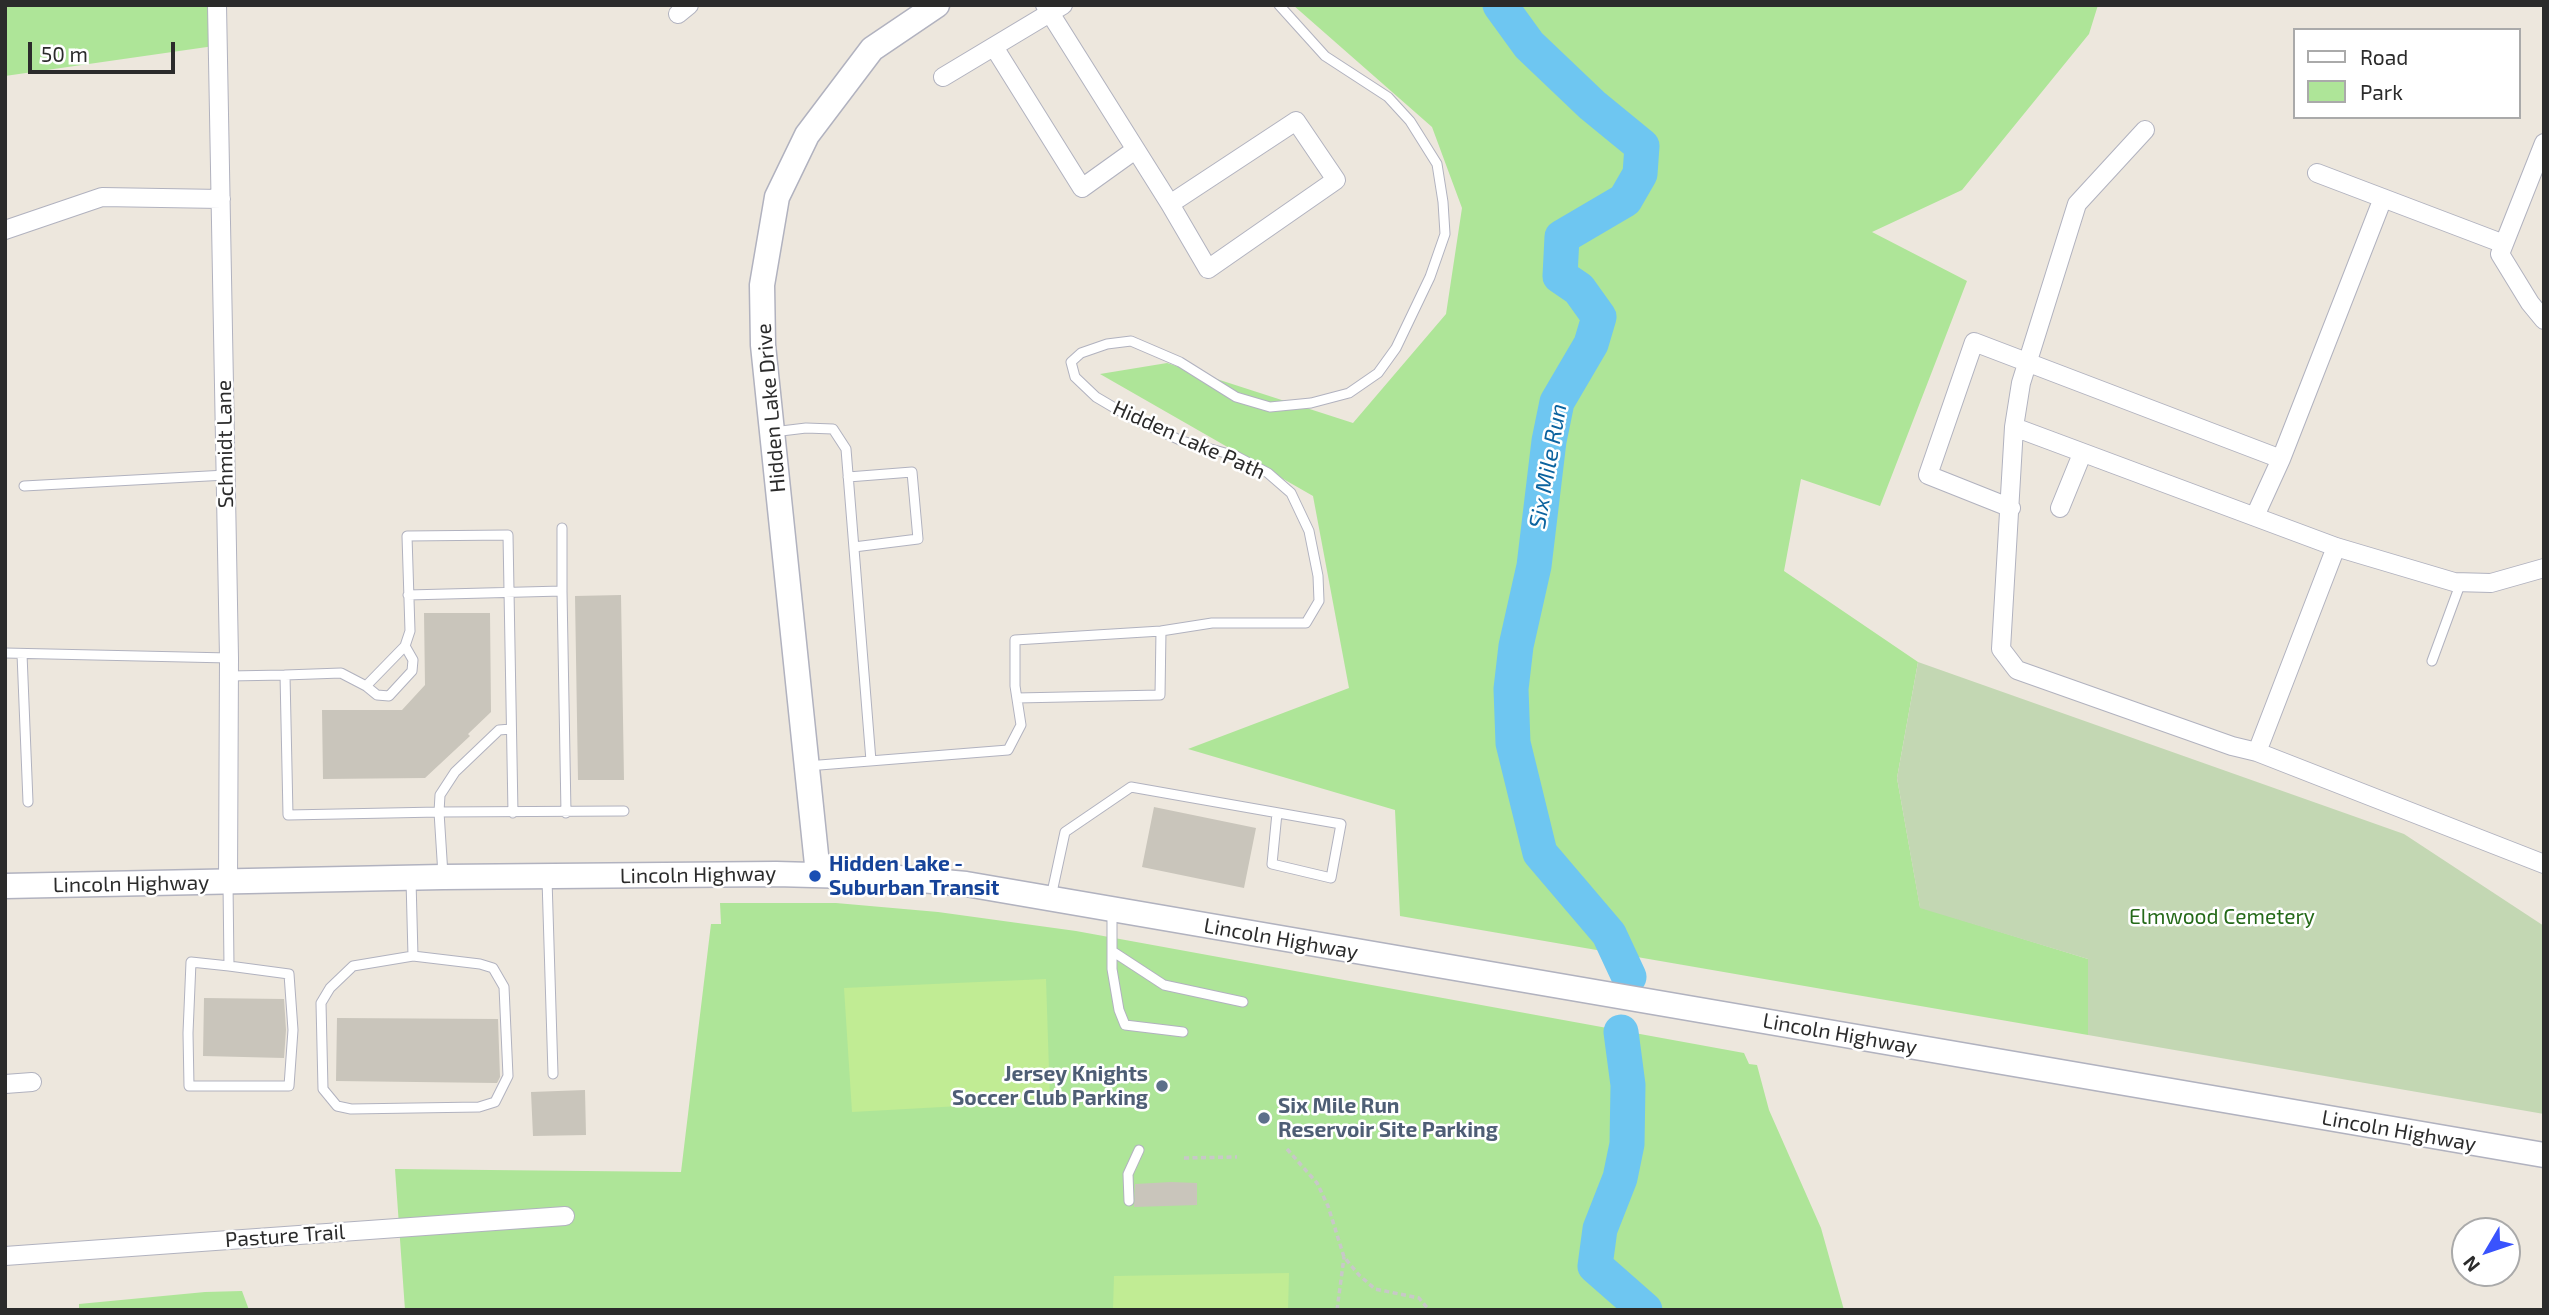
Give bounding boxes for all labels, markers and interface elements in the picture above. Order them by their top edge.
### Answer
scale bar [32,28,178,72]
legend [2294,28,2521,119]
text: 50 m [41,41,88,66]
text: Road [2360,44,2408,69]
text: Park [2360,79,2403,104]
street label: Hidden Lake Drive [751,322,791,494]
street label: Schmidt Lane [211,380,239,508]
street label: Hidden Lake Path [1109,395,1269,485]
water label: Six Mile Run [1523,401,1573,531]
place label: Hidden Lake - Suburban Transit [829,851,999,901]
street label: Lincoln Highway [620,861,776,889]
marker: Hidden Lake - Suburban Transit [807,868,823,884]
street label: Lincoln Highway [53,870,209,898]
park label: Elmwood Cemetery [2129,904,2315,930]
street label: Lincoln Highway [1202,913,1360,965]
street label: Lincoln Highway [1761,1008,1919,1060]
place label: Jersey Knights Soccer Club Parking [952,1061,1148,1111]
marker: Jersey Knights Soccer Club Parking [1154,1078,1170,1094]
place label: Six Mile Run Reservoir Site Parking [1278,1093,1498,1143]
street label: Lincoln Highway [2320,1105,2478,1157]
marker: Six Mile Run Reservoir Site Parking [1256,1110,1272,1126]
north arrow [2451,1217,2521,1287]
street label: Pasture Trail [224,1219,346,1253]
text: N [2458,1252,2484,1277]

